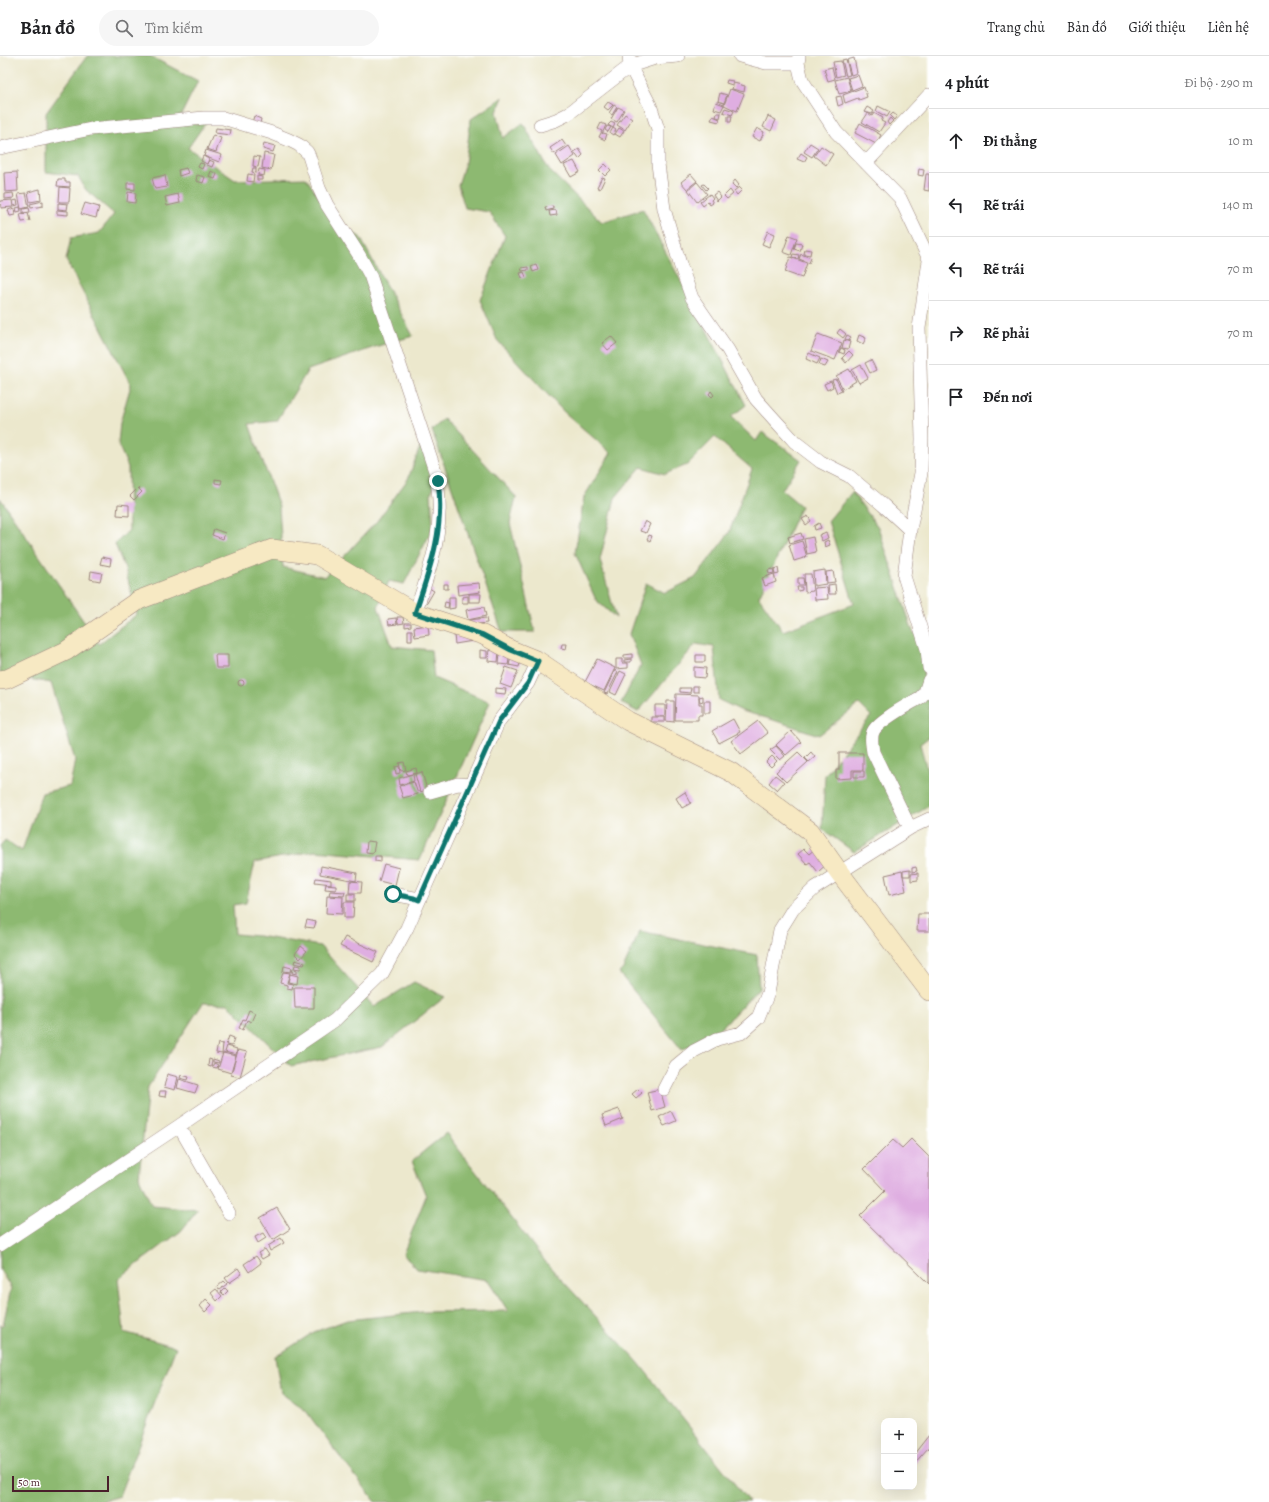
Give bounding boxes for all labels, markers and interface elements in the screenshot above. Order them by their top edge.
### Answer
search box [99,10,379,46]
text: Bản đồ [20,15,75,41]
icon: search [113,17,135,39]
text: Tìm kiếm [145,18,203,38]
text: Trang chủ [987,18,1045,37]
text: Bản đồ [1067,18,1107,37]
text: Giới thiệu [1129,18,1185,37]
text: Liên hệ [1207,18,1249,37]
text: 4 phút [945,71,989,94]
text: Đi bộ · 290 m [1184,74,1253,91]
icon: ahead [945,130,967,152]
text: Đi thẳng [983,131,1037,151]
text: 10 m [1228,132,1253,149]
icon: left [945,194,967,216]
text: Rẽ trái [983,195,1024,215]
text: 140 m [1222,196,1253,213]
icon: left [945,258,967,280]
text: Rẽ trái [983,259,1024,279]
text: 70 m [1227,260,1253,277]
icon: right [945,322,967,344]
text: Rẽ phải [983,323,1029,343]
text: 70 m [1227,324,1253,341]
icon: arrive [945,386,967,408]
text: Đến nơi [983,387,1032,407]
route end [429,472,447,490]
route start [384,885,402,903]
map controls [881,1418,917,1490]
button: + [881,1418,917,1454]
button: − [881,1454,917,1490]
scale bar [12,1474,109,1493]
text: 50 m [18,1475,40,1490]

